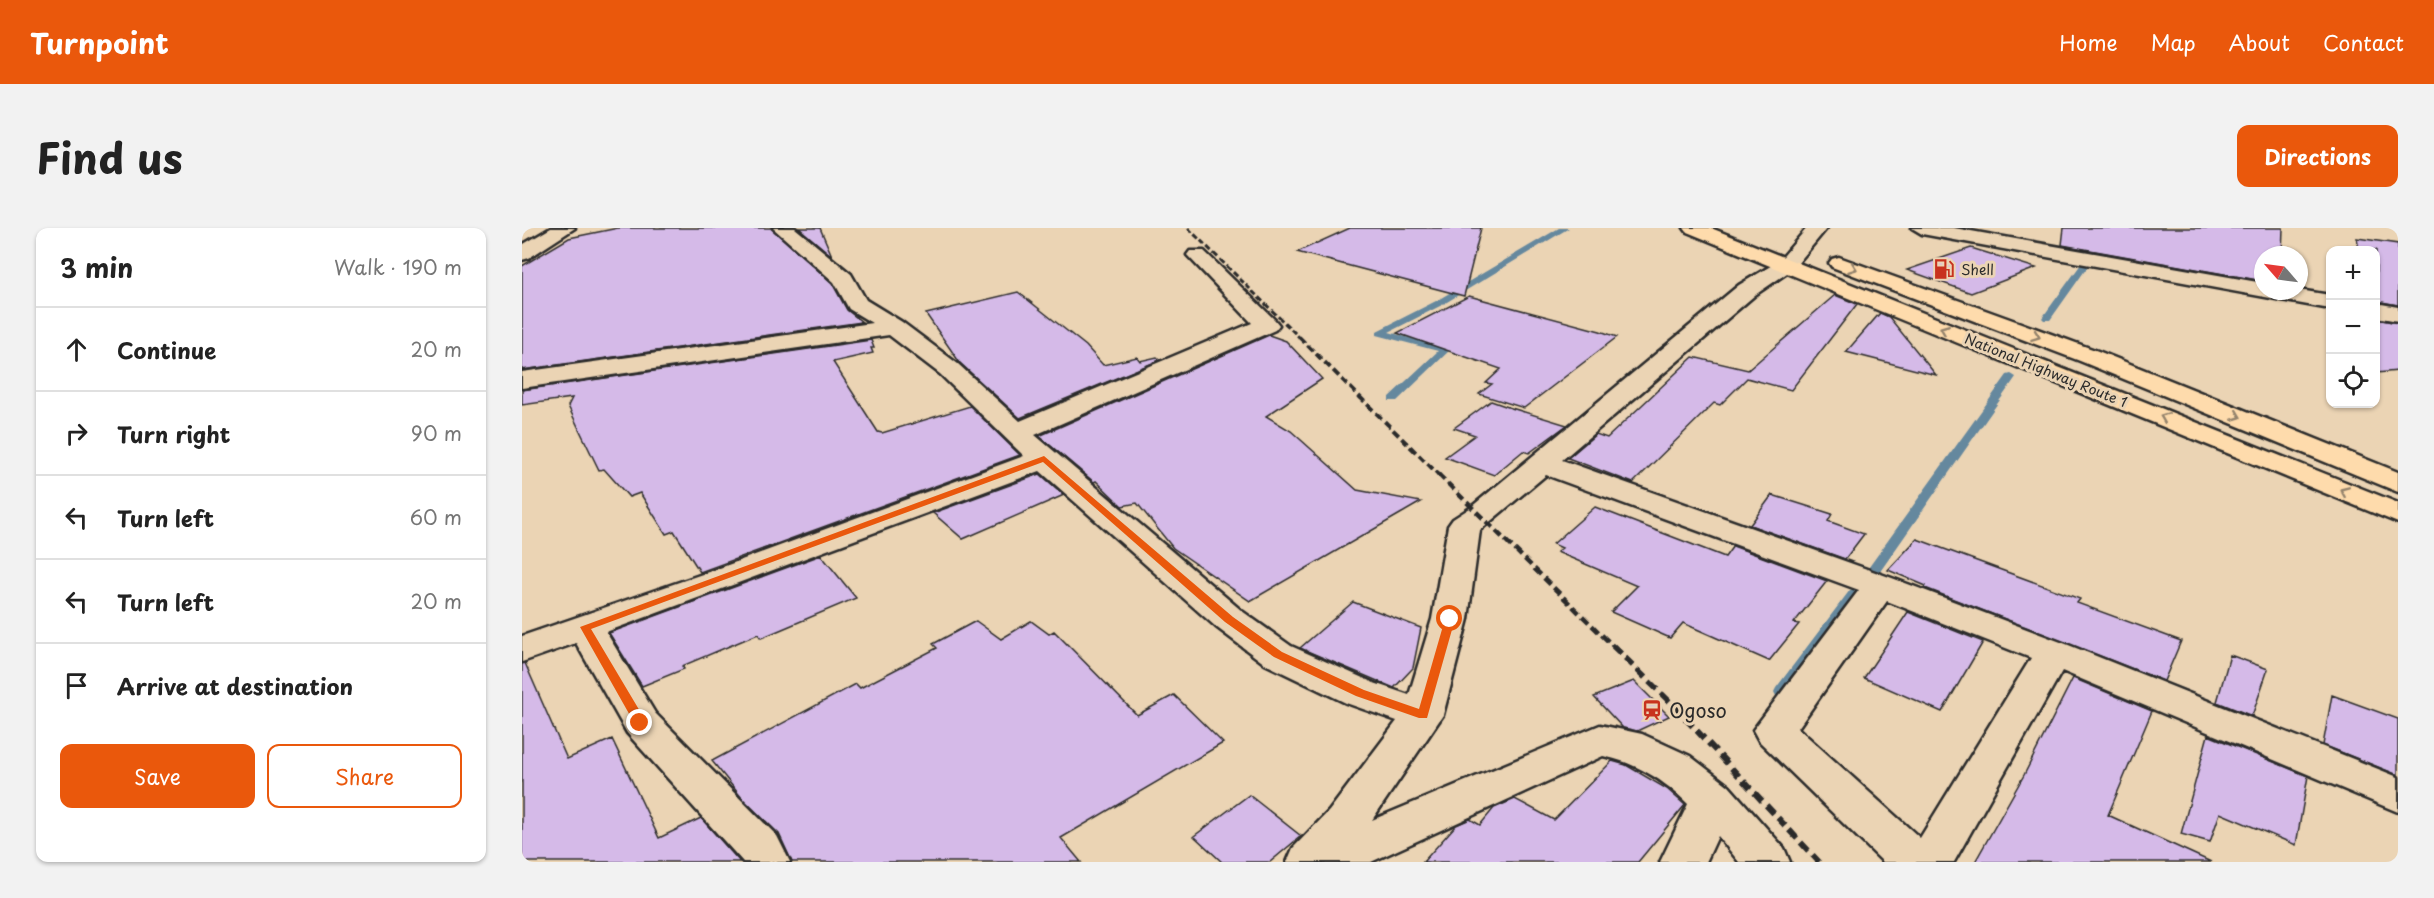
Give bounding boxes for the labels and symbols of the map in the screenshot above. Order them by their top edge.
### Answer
north arrow [2254,246,2308,300]
fuel station icon: Shell [1932,257,1956,281]
place label: Shell [1961,259,1994,280]
one-way arrow [1847,261,1858,273]
one-way arrow [1939,323,1950,336]
street label: National Highway Route 1 [1962,328,2130,412]
one-way arrow [2030,329,2041,341]
one-way arrow [2230,409,2241,421]
one-way arrow [2159,412,2170,424]
one-way arrow [2340,486,2351,498]
route start [1436,605,1462,631]
place label: Ogoso [1669,695,1727,725]
station icon: Ogoso [1640,698,1664,722]
route end [626,709,652,735]

